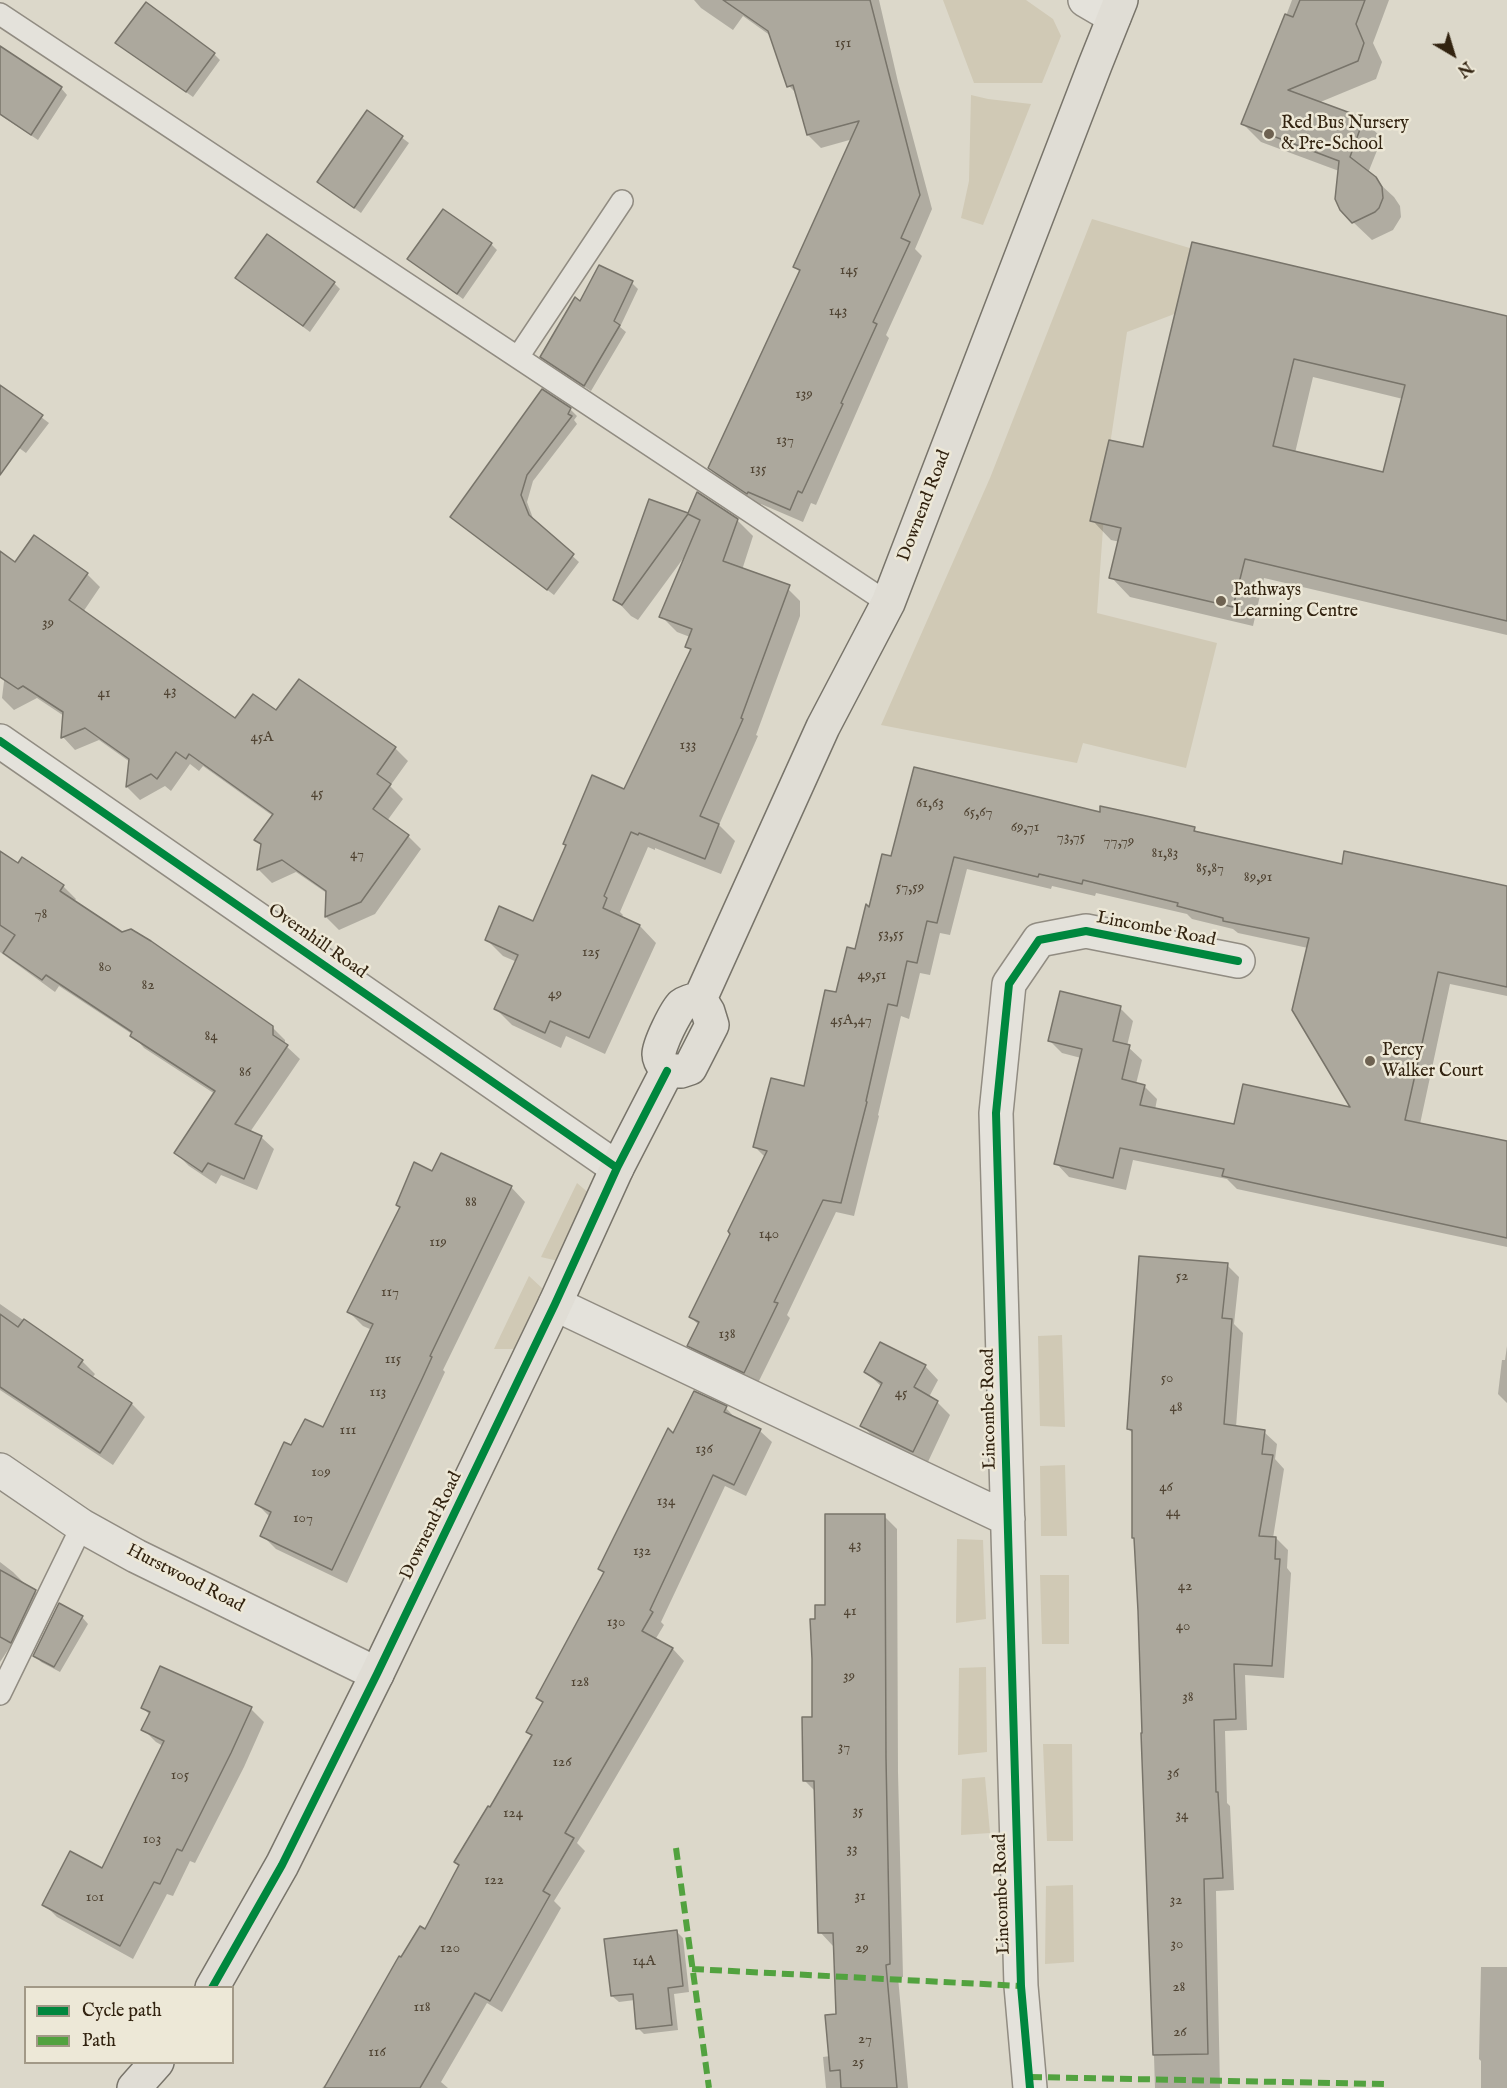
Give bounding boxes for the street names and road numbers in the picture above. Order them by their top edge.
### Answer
street label: Downend Road [894,447,956,565]
street label: Overnhill Road [263,900,371,984]
street label: Lincombe Road [1095,908,1217,952]
street label: Lincombe Road [978,1348,1002,1470]
street label: Downend Road [397,1468,467,1584]
street label: Hurstwood Road [123,1540,247,1618]
street label: Lincombe Road [990,1833,1016,1955]

